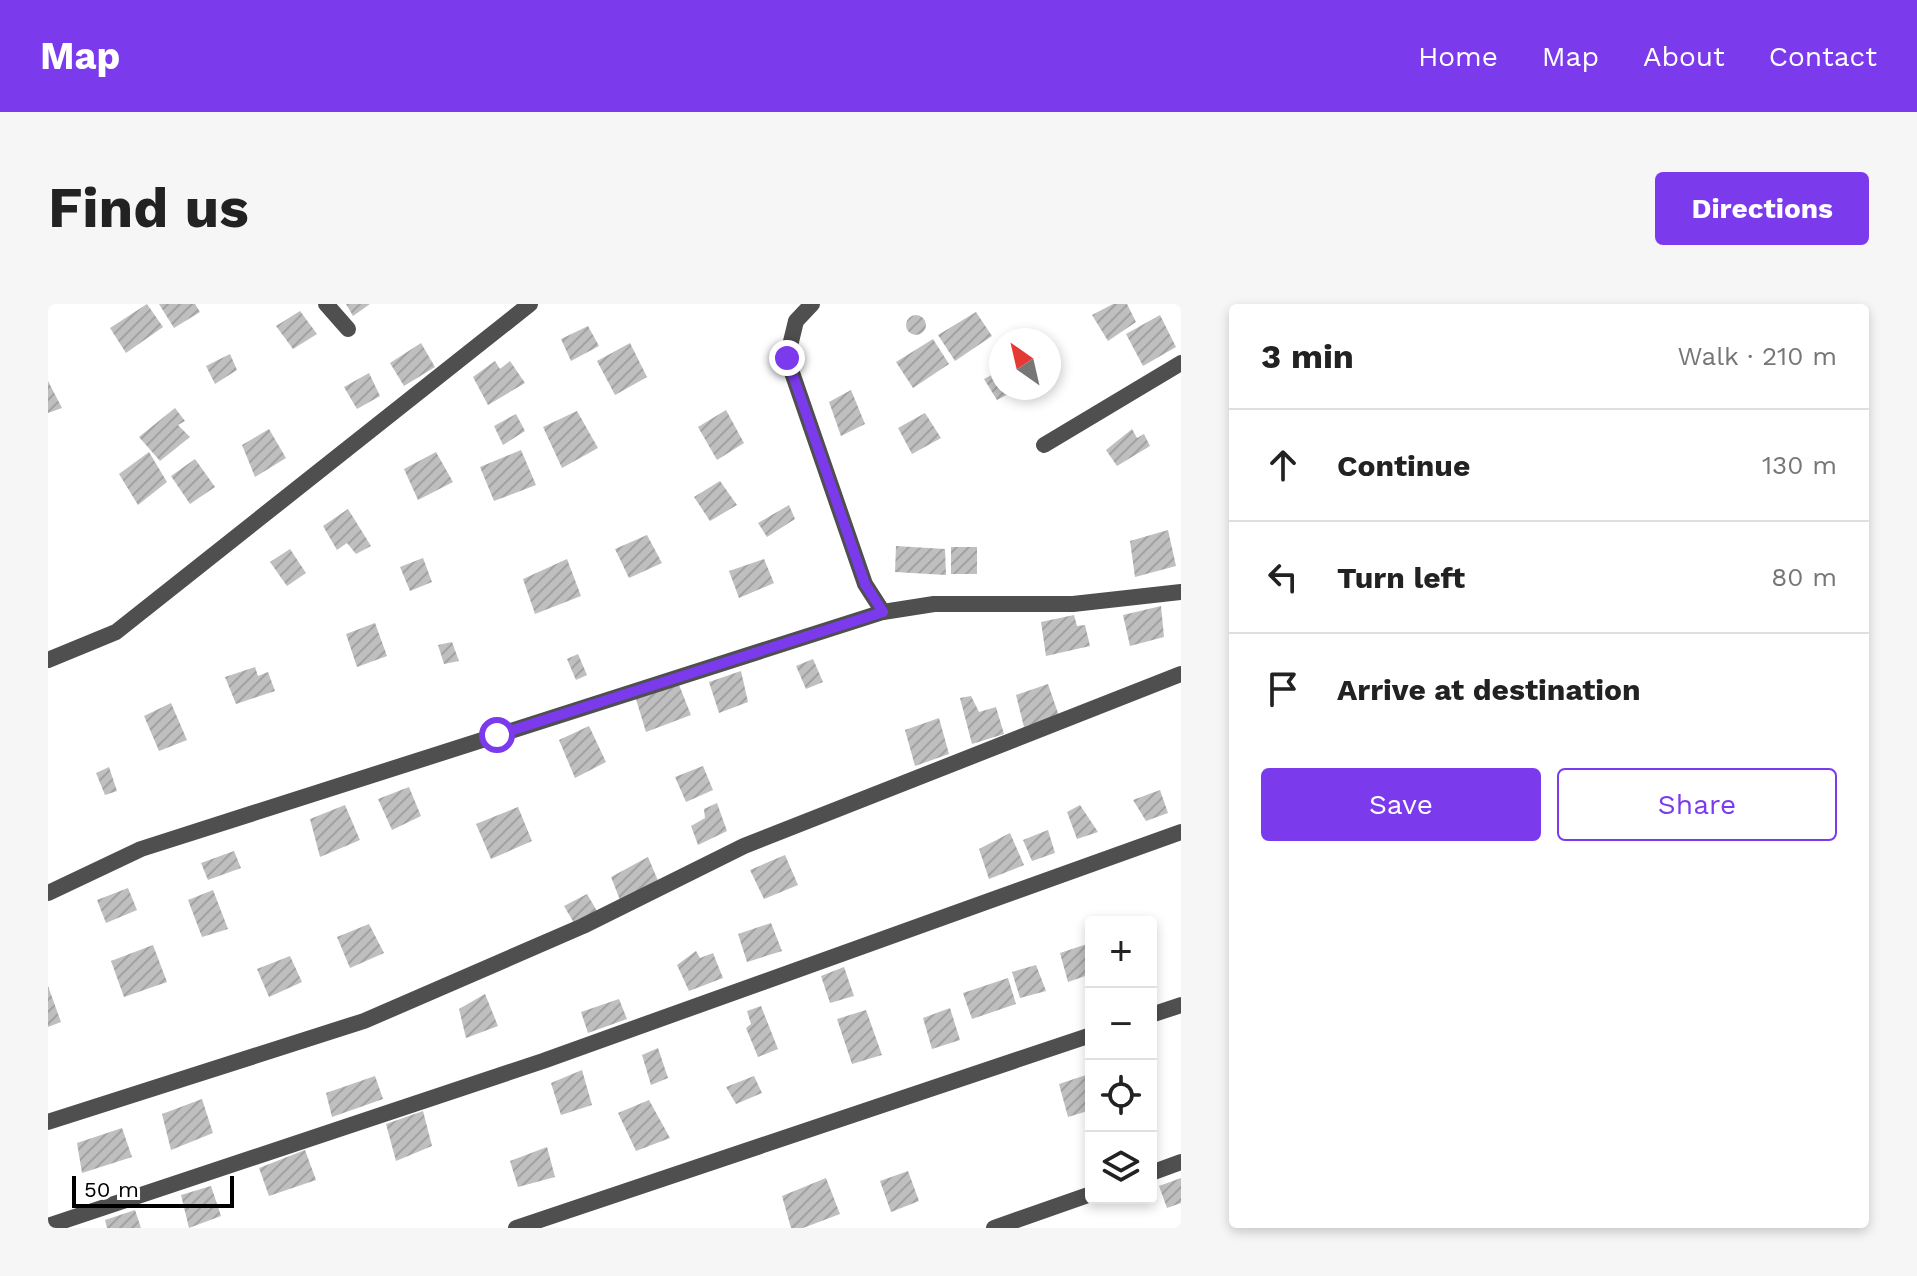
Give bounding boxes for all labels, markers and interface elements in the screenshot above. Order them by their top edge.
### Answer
text: Map [40,34,120,78]
text: Home [1418,40,1498,73]
text: Map [1542,40,1599,73]
text: About [1643,40,1725,73]
text: Contact [1769,40,1877,73]
button: Directions [1655,172,1869,245]
text: Find us [48,175,249,241]
north arrow [989,328,1061,400]
text: 3 min [1261,336,1354,376]
route end [769,340,805,376]
text: Walk · 210 m [1677,341,1837,371]
icon: ahead [1261,443,1305,487]
text: Continue [1337,448,1470,483]
text: 130 m [1762,450,1837,480]
icon: left [1261,555,1305,599]
text: Turn left [1337,560,1465,595]
text: 80 m [1771,562,1837,592]
icon: arrive [1261,667,1305,711]
text: Arrive at destination [1337,672,1641,707]
route start [479,717,515,753]
button: Save [1261,768,1541,841]
button: Share [1557,768,1837,841]
map controls [1085,916,1157,1204]
button: + [1085,916,1157,988]
button: − [1085,988,1157,1060]
button: locate [1085,1060,1157,1132]
button: layers [1085,1132,1157,1204]
scale bar [72,1172,234,1208]
text: 50 m [84,1177,139,1202]

